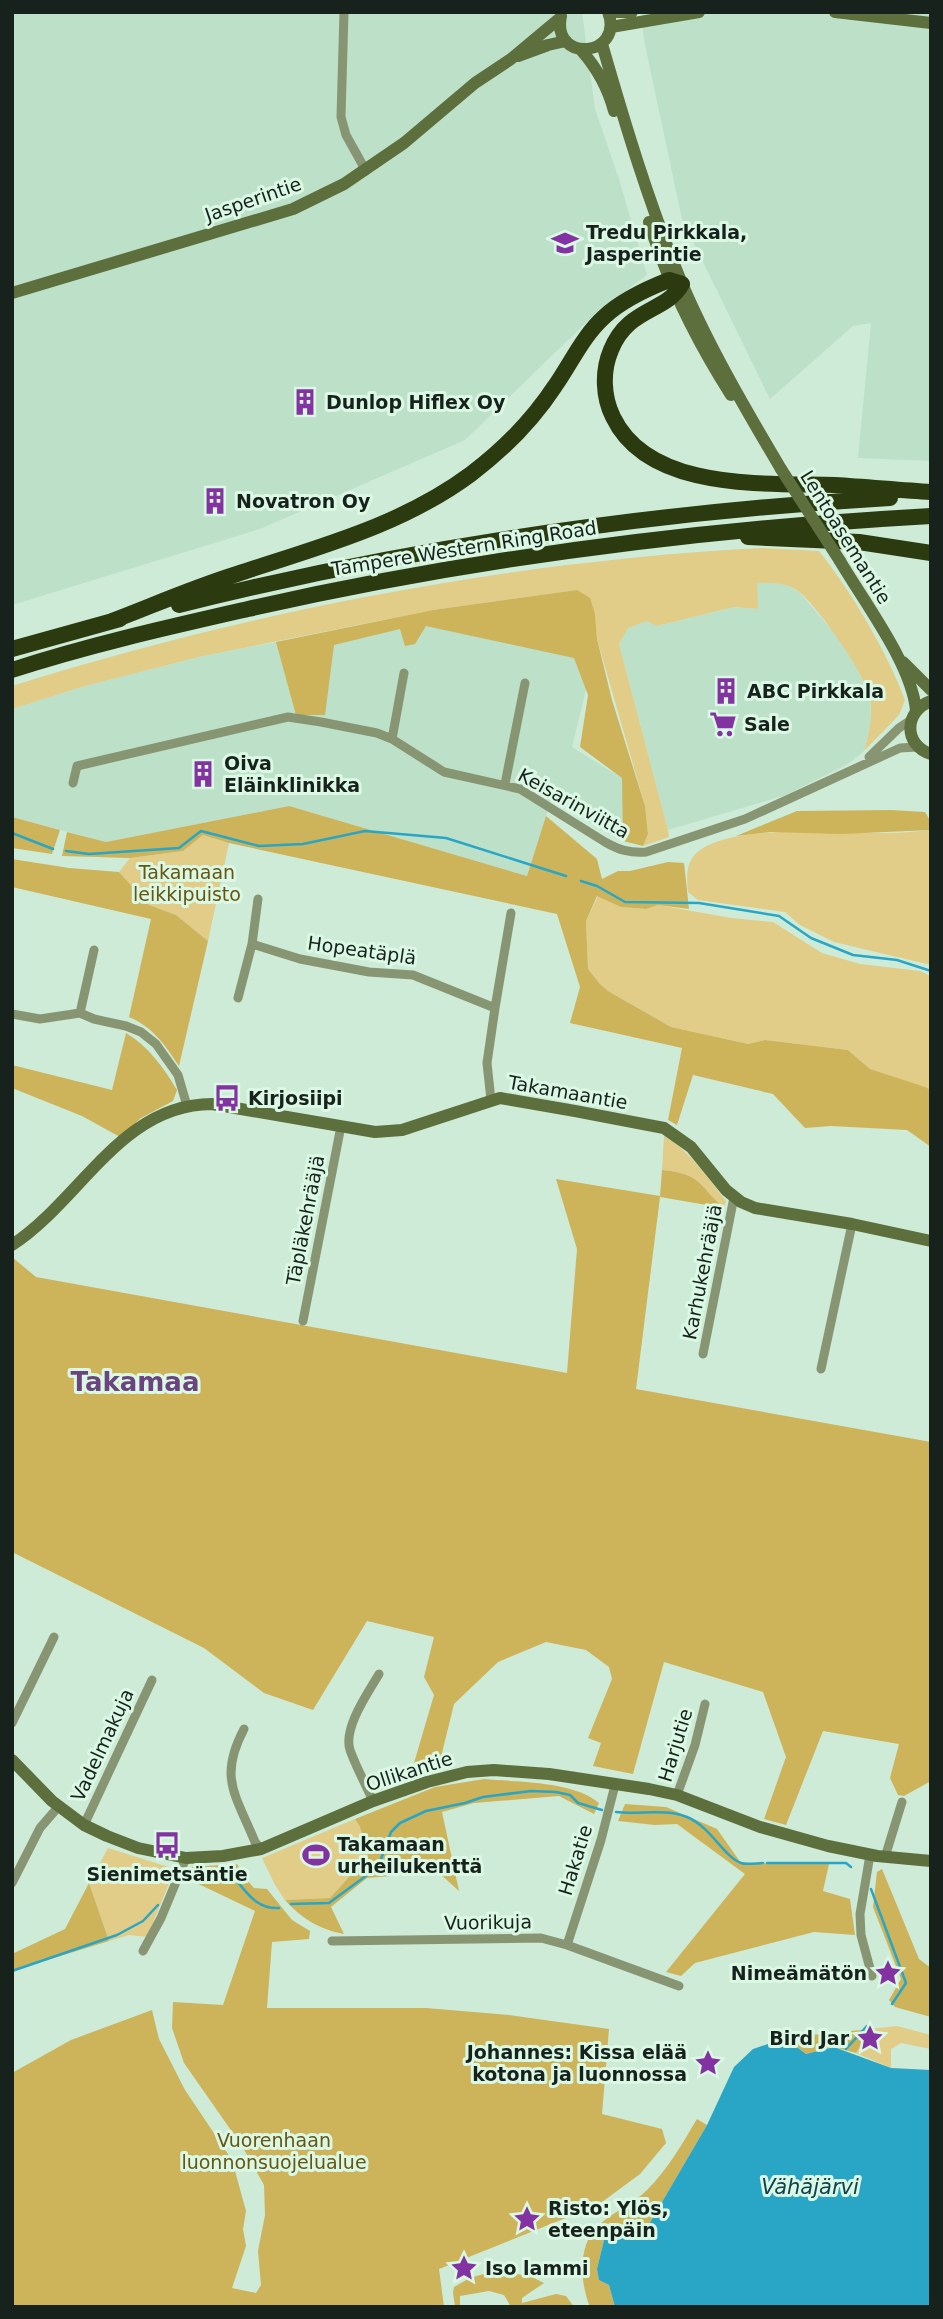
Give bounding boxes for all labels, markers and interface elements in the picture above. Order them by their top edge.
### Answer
street label: Jasperintie [201,172,304,226]
place label: Tredu Pirkkala, Jasperintie [584,221,747,265]
school or university icon: Tredu Pirkkala, Jasperintie [550,228,580,258]
building icon: Dunlop Hiflex Oy [290,387,320,417]
place label: Dunlop Hiflex Oy [326,391,506,413]
street label: Lentoasemantie [796,466,896,608]
building icon: Novatron Oy [200,486,230,516]
place label: Novatron Oy [236,490,371,512]
street label: Tampere Western Ring Road [329,516,598,580]
building icon: ABC Pirkkala [711,676,741,706]
place label: ABC Pirkkala [747,680,884,702]
supermarket icon: Sale [708,709,738,739]
place label: Sale [744,713,790,735]
place label: Oiva Eläinklinikka [224,752,360,796]
building icon: Oiva Eläinklinikka [188,759,218,789]
street label: Keisarinviitta [515,763,633,843]
park label: Takamaan leikkipuisto [133,861,241,905]
street label: Hopeatäplä [306,931,418,969]
street label: Takamaantie [506,1071,629,1113]
bus stop icon: Kirjosiipi [212,1083,242,1113]
place label: Kirjosiipi [248,1087,343,1109]
street label: Täpläkehrääjä [281,1153,328,1288]
street label: Karhukehrääjä [678,1202,726,1342]
district label: Takamaa [71,1367,199,1397]
street label: Vadelmakuja [66,1685,138,1805]
street label: Harjutie [653,1706,697,1784]
street label: Ollikantie [363,1747,455,1795]
street label: Hakatie [554,1822,596,1898]
bus stop icon: Sienimetsäntie [152,1830,182,1860]
place label: Takamaan urheilukenttä [337,1833,482,1877]
sports icon: Takamaan urheilukenttä [301,1840,331,1870]
place label: Sienimetsäntie [86,1863,248,1885]
street label: Vuorikuja [444,1910,532,1934]
place icon: Nimeämätön [873,1958,903,1988]
place label: Nimeämätön [731,1962,867,1984]
place icon: Bird Jar [855,2023,885,2053]
place label: Bird Jar [769,2027,850,2049]
place label: Johannes: Kissa elää kotona ja luonnossa [465,2041,687,2085]
place icon: Johannes: Kissa elää kotona ja luonnossa [693,2048,723,2078]
park label: Vuorenhaan luonnonsuojelualue [181,2129,367,2173]
water label: Vähäjärvi [761,2175,859,2199]
place label: Risto: Ylös, eteenpäin [548,2197,669,2241]
place icon: Risto: Ylös, eteenpäin [512,2204,542,2234]
place icon: Iso lammi [449,2253,479,2283]
place label: Iso lammi [485,2257,589,2279]

